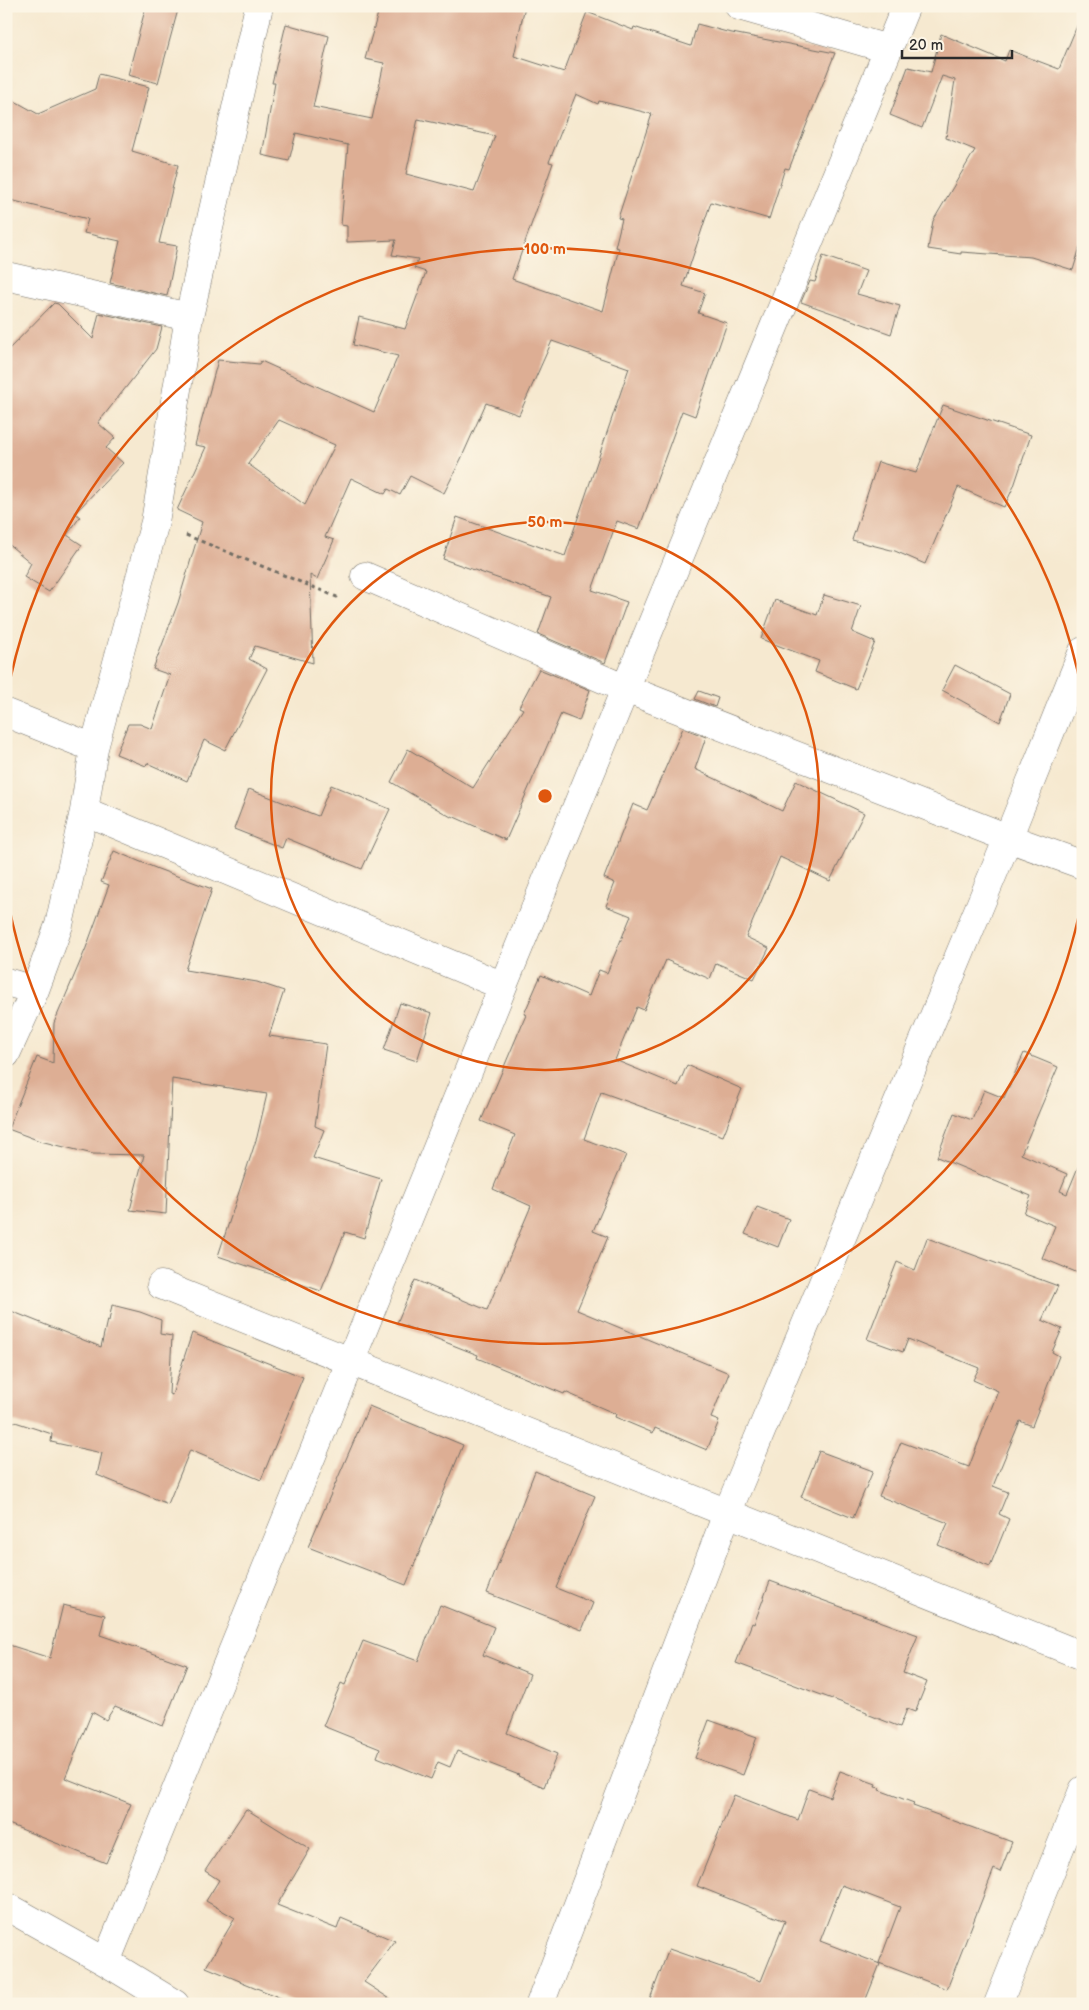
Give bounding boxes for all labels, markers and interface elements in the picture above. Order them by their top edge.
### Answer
scale bar [902,28,1012,60]
text: 20 m [909,36,943,55]
text: 100 m [524,240,566,259]
text: 50 m [528,513,563,532]
centre of rings [536,787,554,805]

